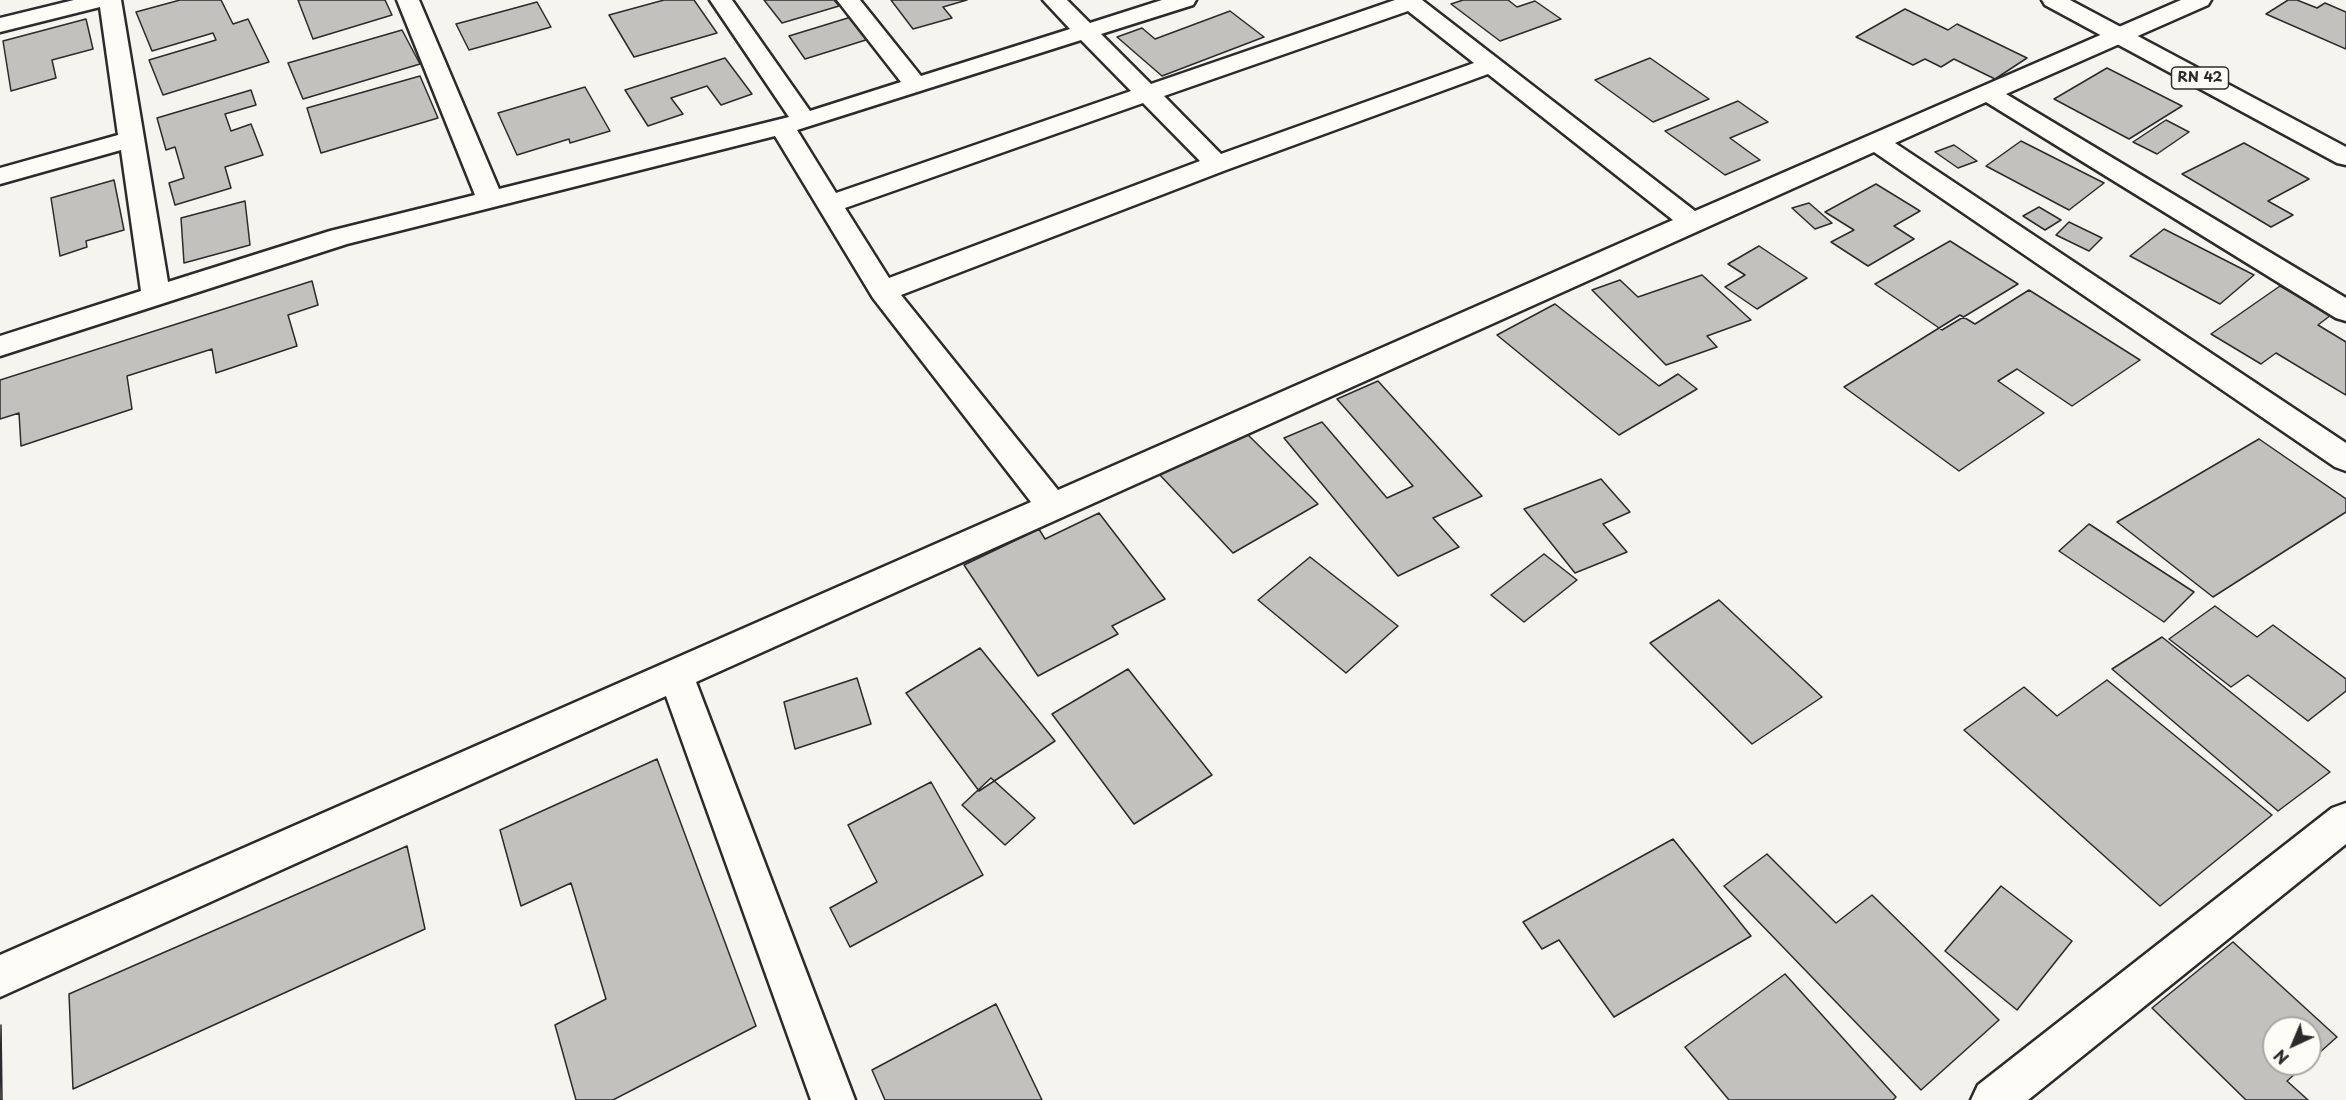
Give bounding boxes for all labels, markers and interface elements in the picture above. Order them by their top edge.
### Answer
road number: RN 42 [2172,67,2228,89]
north arrow [2262,1016,2322,1076]
text: N [2268,1044,2294,1071]

